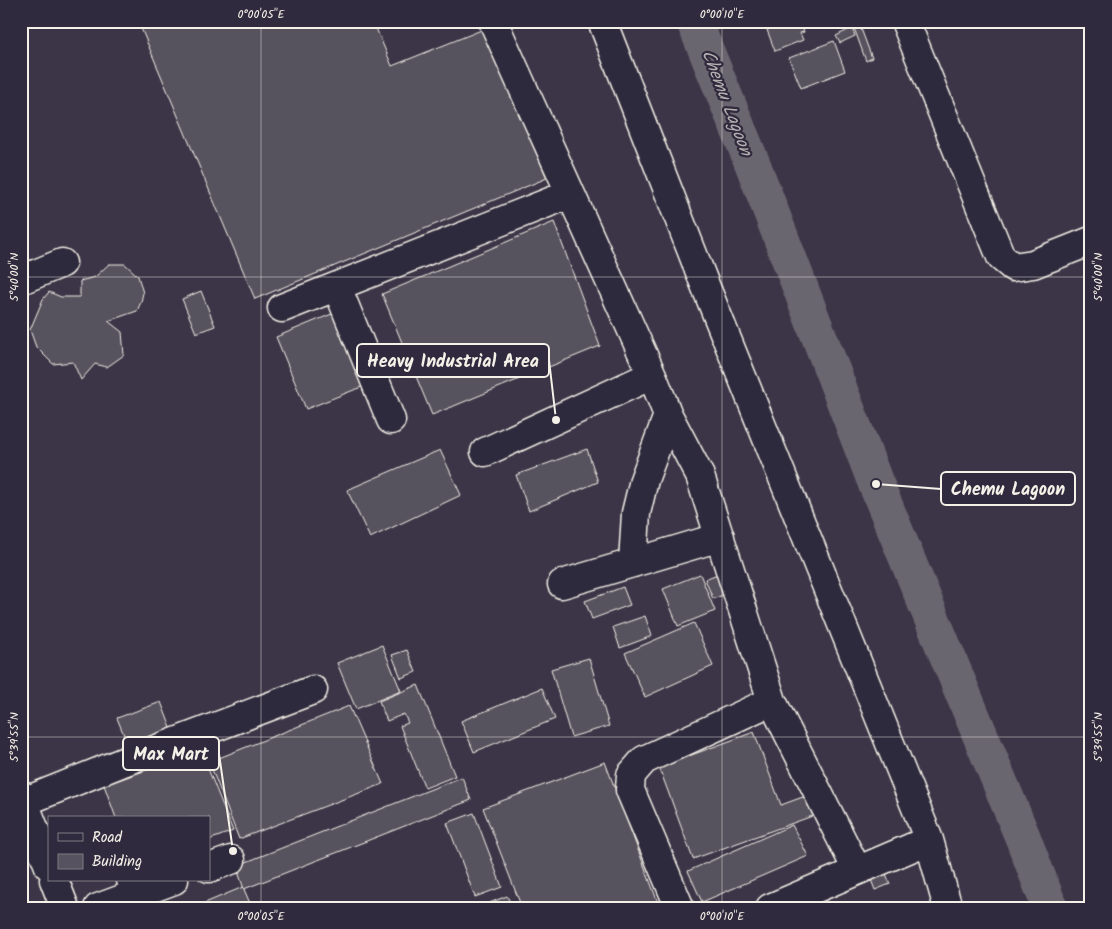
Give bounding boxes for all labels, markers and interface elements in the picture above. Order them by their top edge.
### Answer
text: 0°00'05"E [237,5,286,24]
text: 0°00'10"E [700,5,745,24]
water label: Chemu Lagoon [692,46,760,162]
text: 5°40'00"N [5,253,24,301]
text: 5°40'00"N [1089,253,1108,301]
callout: Heavy Industrial Area [357,344,549,377]
text: Heavy Industrial Area [367,348,539,377]
callout: Chemu Lagoon [941,472,1075,505]
text: Chemu Lagoon [951,476,1065,505]
text: 5°39'55"N [5,712,24,762]
text: 5°39'55"N [1089,712,1108,762]
callout: Max Mart [123,737,219,770]
text: Max Mart [133,741,210,770]
legend [48,816,210,882]
text: Road [92,826,123,850]
text: Building [92,850,142,874]
text: 0°00'05"E [237,907,286,926]
text: 0°00'10"E [700,907,745,926]

